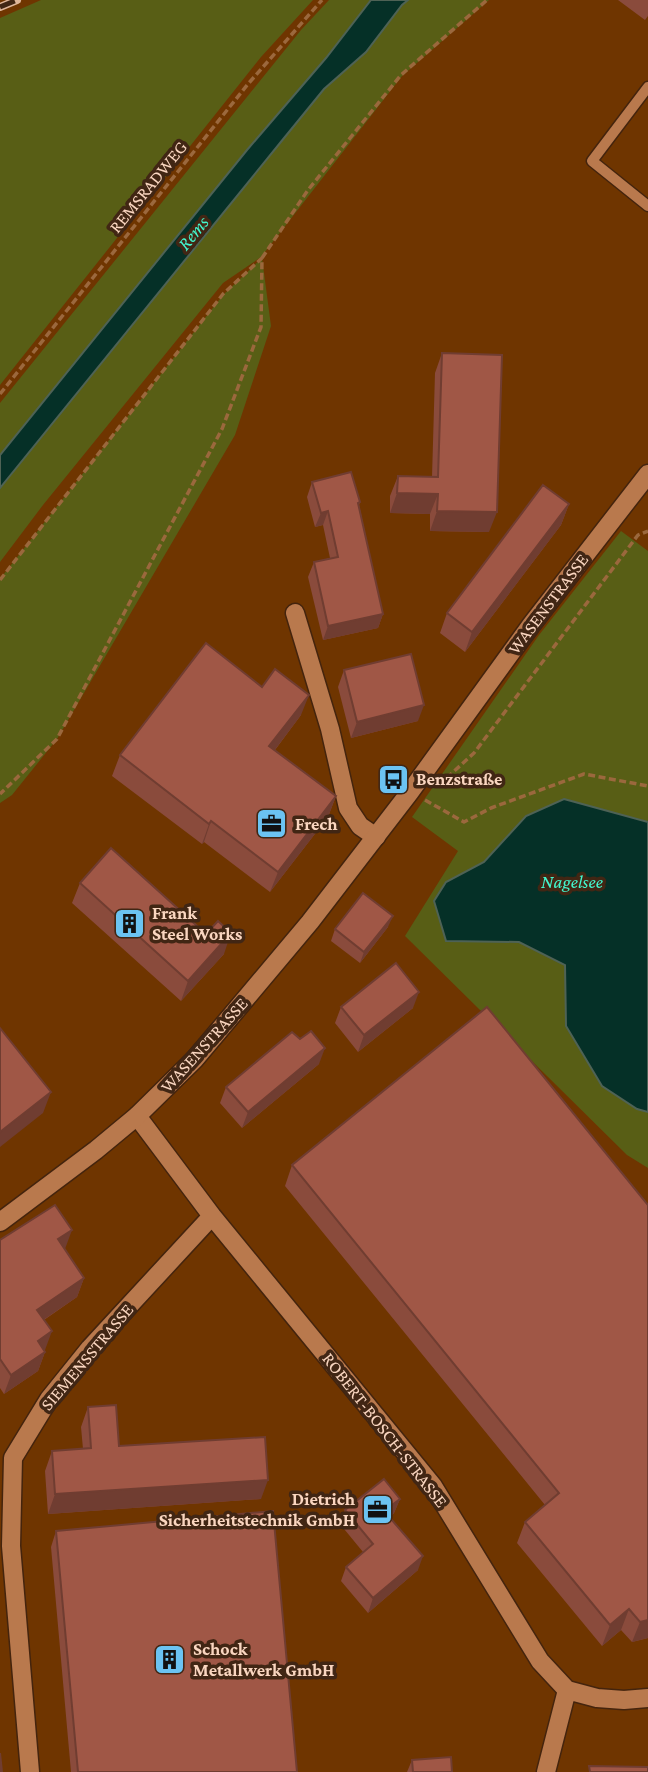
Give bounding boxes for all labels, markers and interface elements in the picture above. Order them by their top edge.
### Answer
street label: REMSRADWEG [105,137,191,237]
water label: Rems [173,212,213,254]
street label: WASENSTRASSE [504,550,592,658]
bus stop icon: Benzstraße [376,762,410,796]
place label: Benzstraße [416,769,502,789]
office icon: Frech [255,807,289,841]
place label: Frech [295,814,338,834]
water label: Nagelsee [541,871,603,892]
place label: Frank Steel Works [152,903,242,944]
building icon: Frank Steel Works [112,906,146,940]
street label: WASENSTRASSE [156,993,252,1096]
street label: SIEMENSSTRASSE [37,1299,138,1414]
street label: ROBERT-BOSCH-STRASSE [318,1349,452,1511]
place label: Dietrich Sicherheitstechnik GmbH [159,1489,356,1530]
office icon: Dietrich Sicherheitstechnik GmbH [361,1492,395,1526]
place label: Schock Metallwerk GmbH [193,1639,334,1680]
building icon: Schock Metallwerk GmbH [153,1642,187,1676]

